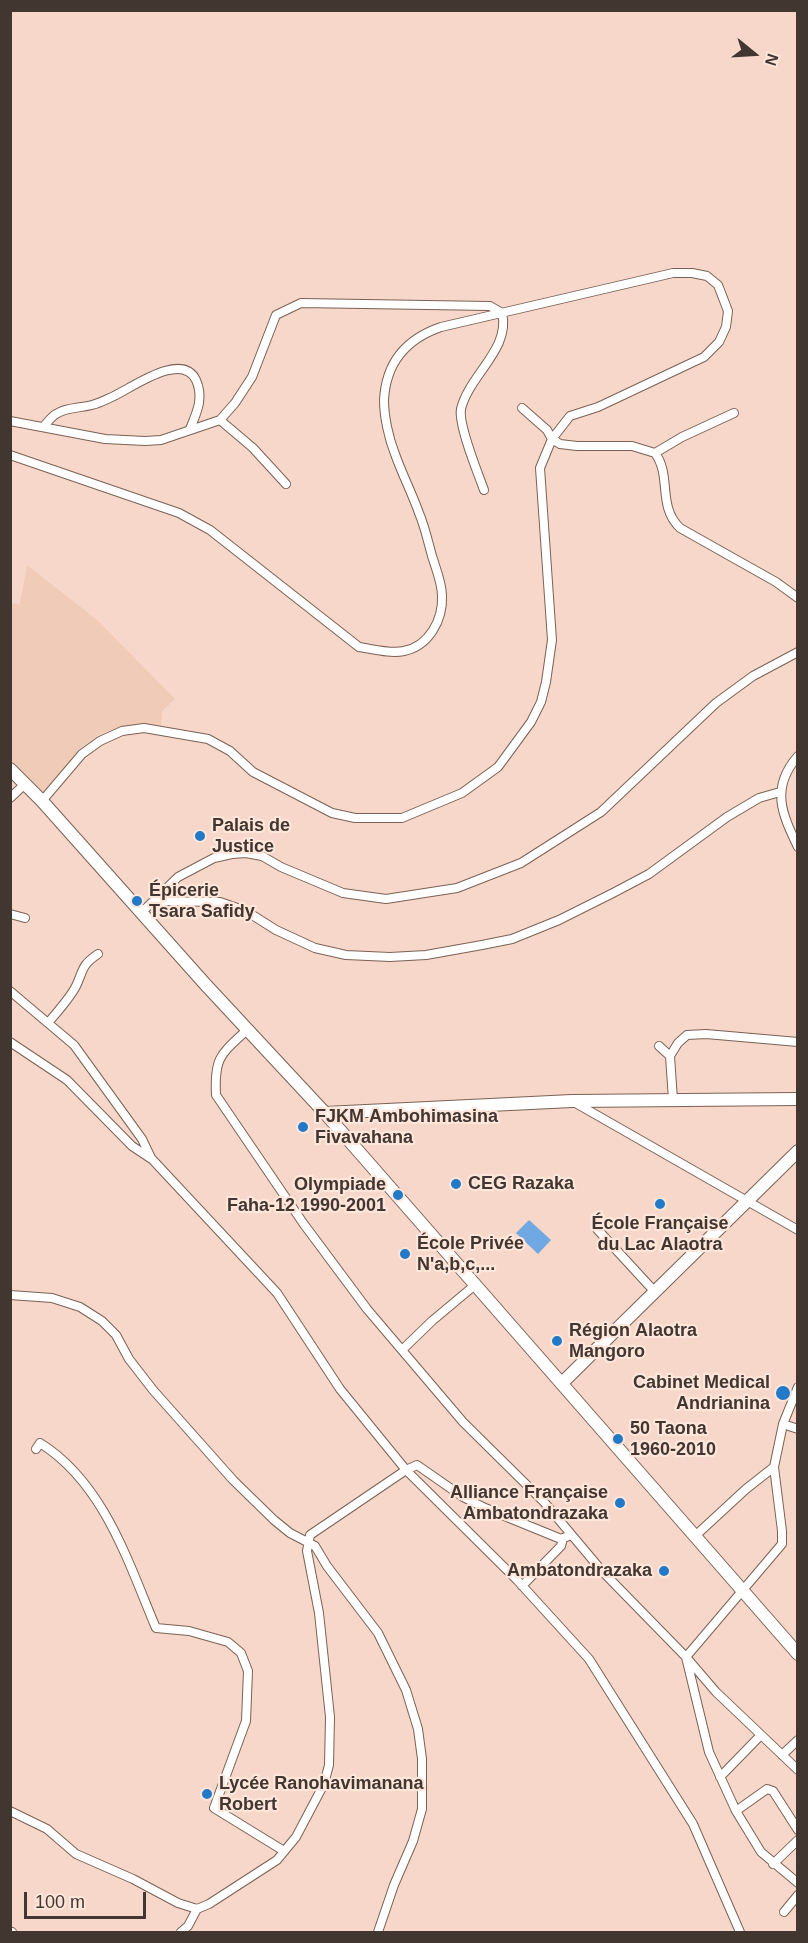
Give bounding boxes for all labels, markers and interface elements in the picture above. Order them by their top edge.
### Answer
north arrow [724,24,784,84]
text: N [762,52,781,68]
place label: Palais de Justice [212,815,290,858]
marker: Palais de Justice [193,829,207,843]
place label: Épicerie Tsara Safidy [149,880,255,922]
marker: Épicerie Tsara Safidy [130,894,144,908]
place label: FJKM Ambohimasina Fivavahana [315,1106,498,1148]
marker: FJKM Ambohimasina Fivavahana [296,1120,310,1134]
place label: CEG Razaka [468,1173,574,1195]
place label: Olympiade Faha-12 1990-2001 [227,1174,386,1216]
marker: CEG Razaka [449,1177,463,1191]
marker: Olympiade Faha-12 1990-2001 [391,1188,405,1202]
marker: École Française du Lac Alaotra [653,1197,667,1211]
place label: École Française du Lac Alaotra [591,1213,729,1256]
place label: École Privée N'a,b,c,... [417,1233,524,1276]
marker: École Privée N'a,b,c,... [398,1247,412,1261]
place label: Région Alaotra Mangoro [569,1320,697,1362]
marker: Région Alaotra Mangoro [550,1334,564,1348]
place label: Cabinet Medical Andrianina [633,1372,770,1414]
marker: Cabinet Medical Andrianina [774,1384,792,1402]
place label: 50 Taona 1960-2010 [630,1418,716,1460]
marker: 50 Taona 1960-2010 [611,1432,625,1446]
place label: Alliance Française Ambatondrazaka [450,1482,608,1524]
marker: Alliance Française Ambatondrazaka [613,1496,627,1510]
place label: Ambatondrazaka [507,1560,652,1582]
marker: Ambatondrazaka [657,1564,671,1578]
place label: Lycée Ranohavimanana Robert [219,1773,423,1816]
marker: Lycée Ranohavimanana Robert [200,1787,214,1801]
scale bar [27,1880,148,1918]
text: 100 m [35,1892,85,1912]

